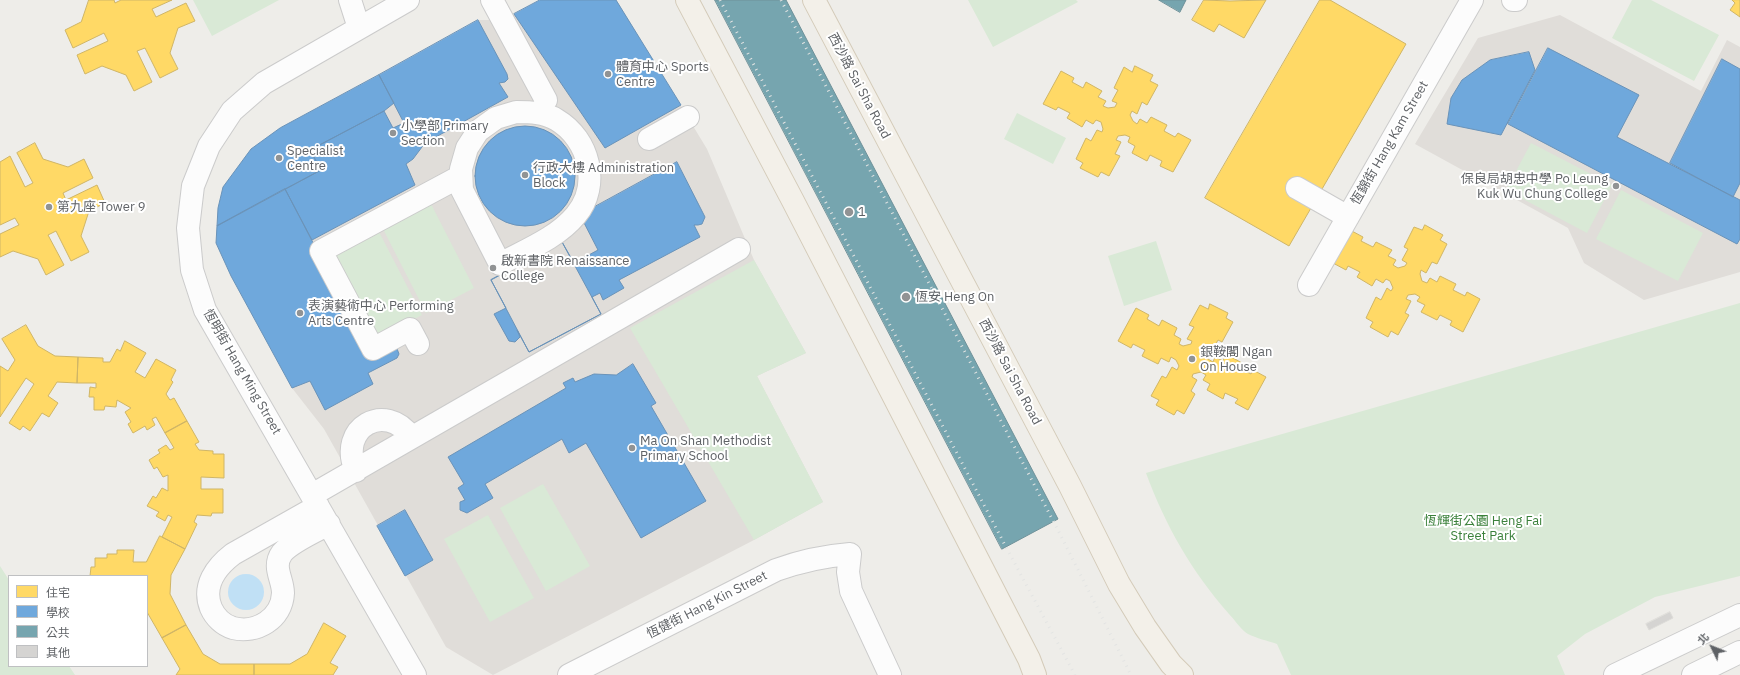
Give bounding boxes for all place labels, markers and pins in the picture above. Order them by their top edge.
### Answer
place label: 體育中心 Sports Centre [616,59,709,90]
marker: 體育中心 Sports Centre [603,69,613,79]
place label: 小學部 Primary Section [401,118,489,149]
marker: 小學部 Primary Section [388,128,398,138]
place label: Specialist Centre [287,143,344,174]
marker: Specialist Centre [274,153,284,163]
place label: 行政大樓 Administration Block [533,160,674,191]
marker: 行政大樓 Administration Block [520,170,530,180]
place label: 保良局胡忠中學 Po Leung Kuk Wu Chung College [1461,171,1608,202]
marker: 保良局胡忠中學 Po Leung Kuk Wu Chung College [1611,181,1621,191]
place label: 第九座 Tower 9 [57,199,146,215]
marker: 第九座 Tower 9 [44,202,54,212]
place label: 1 [858,204,866,220]
marker: 1 [843,206,855,218]
place label: 啟新書院 Renaissance College [501,253,629,284]
marker: 啟新書院 Renaissance College [488,263,498,273]
place label: 恆安 Heng On [915,289,994,305]
marker: 恆安 Heng On [900,291,912,303]
place label: 表演藝術中心 Performing Arts Centre [308,298,454,329]
marker: 表演藝術中心 Performing Arts Centre [295,308,305,318]
place label: 銀鞍閣 Ngan On House [1200,344,1272,375]
marker: 銀鞍閣 Ngan On House [1187,354,1197,364]
place label: Ma On Shan Methodist Primary School [640,433,771,464]
marker: Ma On Shan Methodist Primary School [627,443,637,453]

